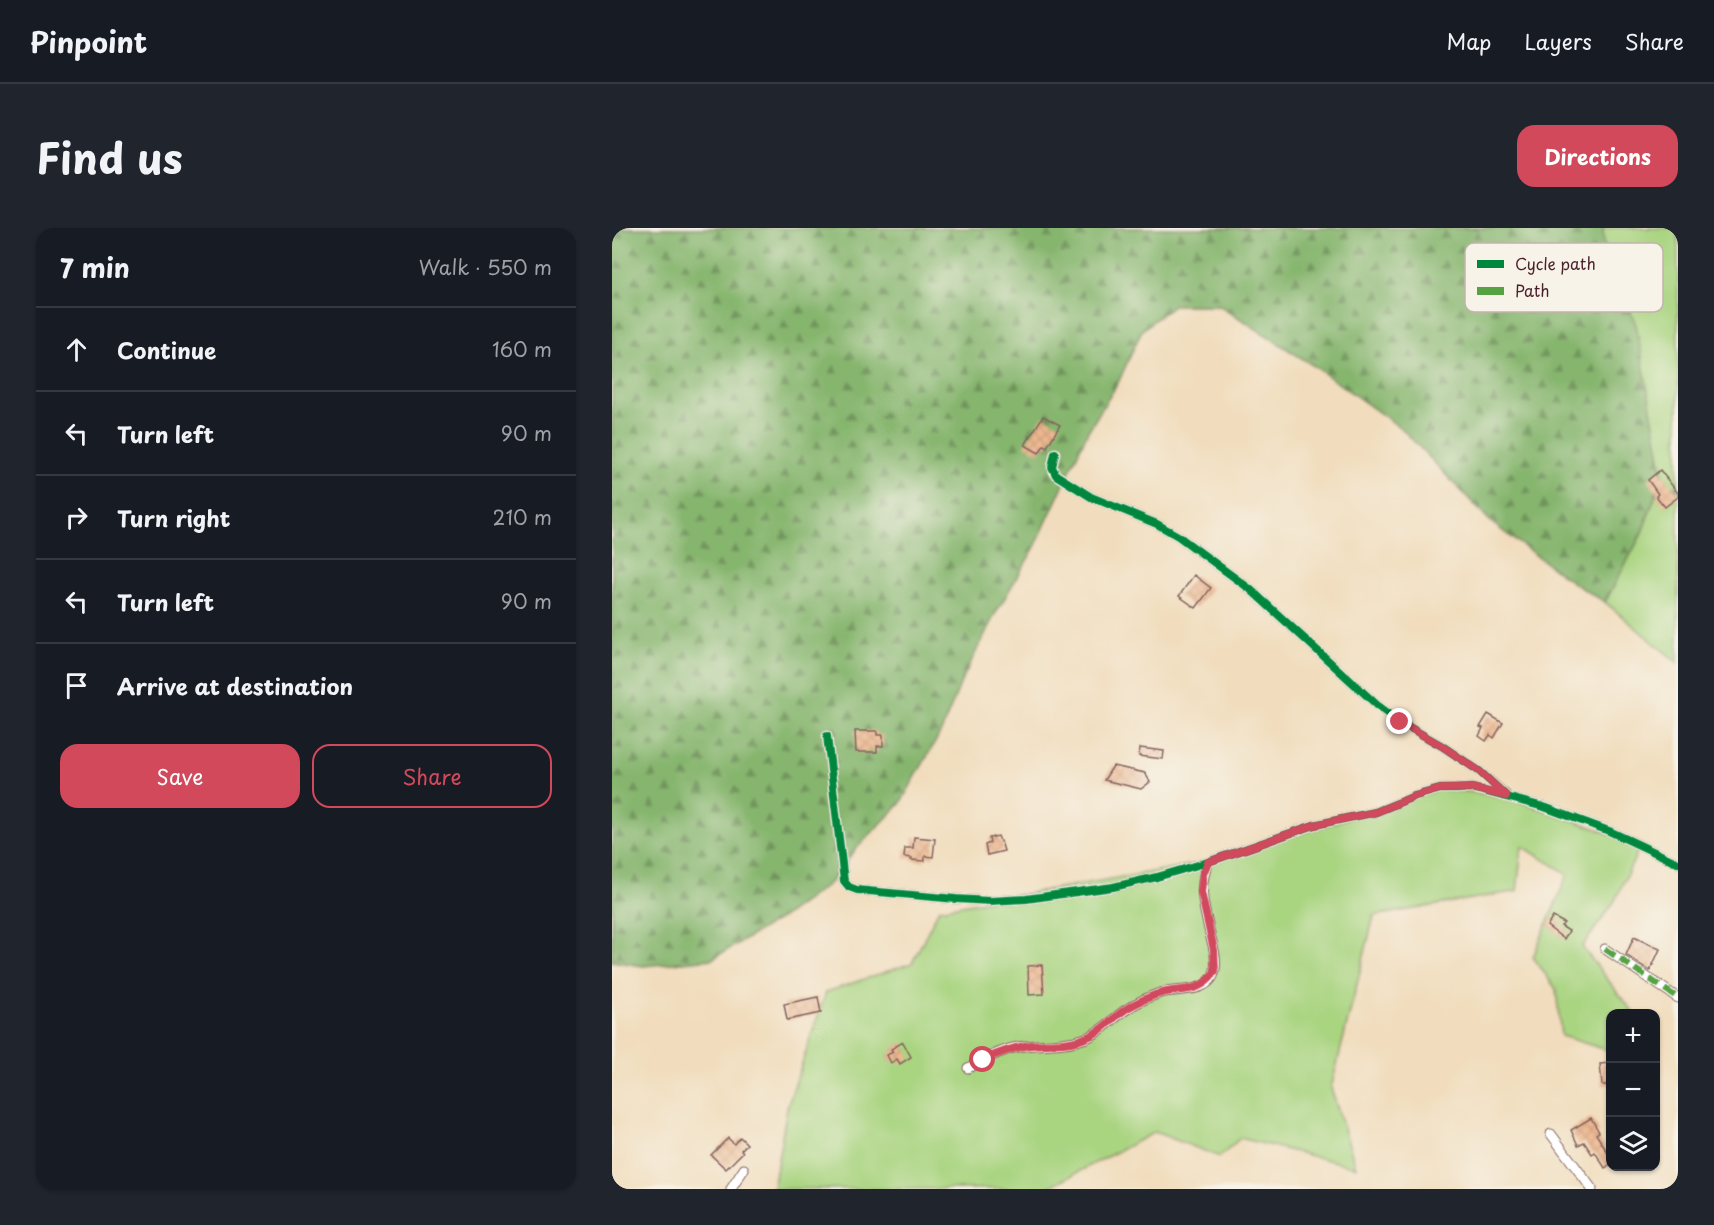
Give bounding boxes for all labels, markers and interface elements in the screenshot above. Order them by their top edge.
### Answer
text: Pinpoint [30,20,147,63]
text: Map [1447,25,1491,57]
text: Layers [1524,25,1592,57]
text: Share [1625,25,1684,57]
text: Find us [36,125,183,188]
button: Directions [1517,125,1678,187]
legend [1465,243,1663,312]
text: 7 min [60,248,130,287]
text: Cycle path [1515,251,1596,275]
text: Walk · 550 m [419,252,552,282]
text: Path [1515,278,1550,302]
icon: ahead [60,333,93,366]
text: Continue [117,333,216,366]
text: 160 m [492,334,552,364]
icon: left [60,417,93,450]
text: Turn left [117,417,214,450]
text: 90 m [501,418,552,448]
icon: right [60,501,93,534]
text: Turn right [117,501,230,534]
text: 210 m [493,502,552,532]
icon: left [60,585,93,618]
text: Turn left [117,585,214,618]
text: 90 m [501,586,552,616]
icon: arrive [60,669,93,702]
text: Arrive at destination [117,669,353,702]
route end [1386,708,1412,734]
button: Save [60,744,300,808]
button: Share [312,744,552,808]
map controls [1606,1009,1660,1171]
button: + [1606,1009,1660,1063]
route start [969,1046,995,1072]
button: − [1606,1063,1660,1117]
button: layers [1606,1117,1660,1171]

